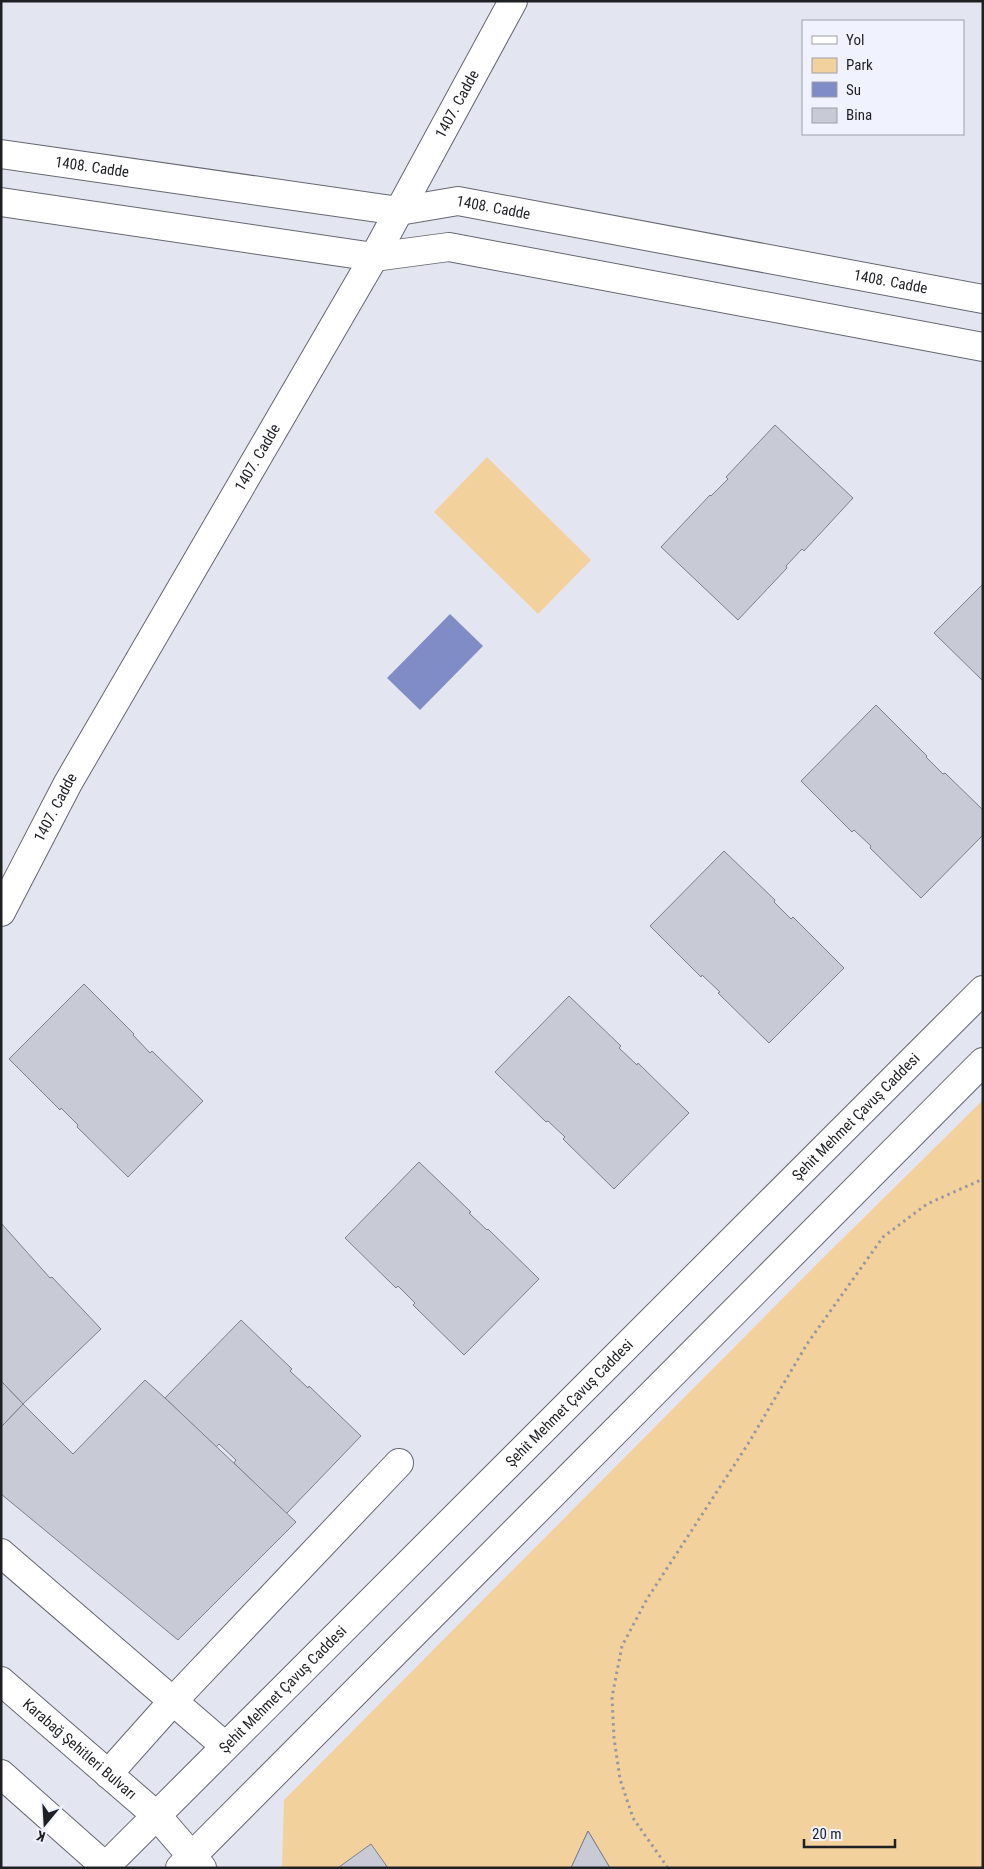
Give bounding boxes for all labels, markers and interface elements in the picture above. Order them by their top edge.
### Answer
legend [802,20,964,135]
text: Yol [846,31,864,49]
text: Park [846,56,873,74]
street label: 1407. Cadde [431,67,483,141]
text: Su [846,81,861,99]
text: Bina [846,106,872,124]
street label: 1408. Cadde [54,153,130,181]
street label: 1408. Cadde [455,192,532,223]
street label: 1408. Cadde [852,266,929,297]
street label: 1407. Cadde [231,421,284,494]
street label: 1407. Cadde [30,770,81,845]
street label: Şehit Mehmet Çavuş Caddesi [788,1049,923,1184]
street label: Şehit Mehmet Çavuş Caddesi [502,1336,637,1471]
street label: Şehit Mehmet Çavuş Caddesi [215,1622,350,1757]
street label: Karabağ Şehitleri Bulvarı [19,1695,140,1803]
north arrow [20,1799,70,1849]
scale bar [804,1816,895,1848]
text: 20 m [812,1825,842,1843]
text: K [35,1827,47,1845]

